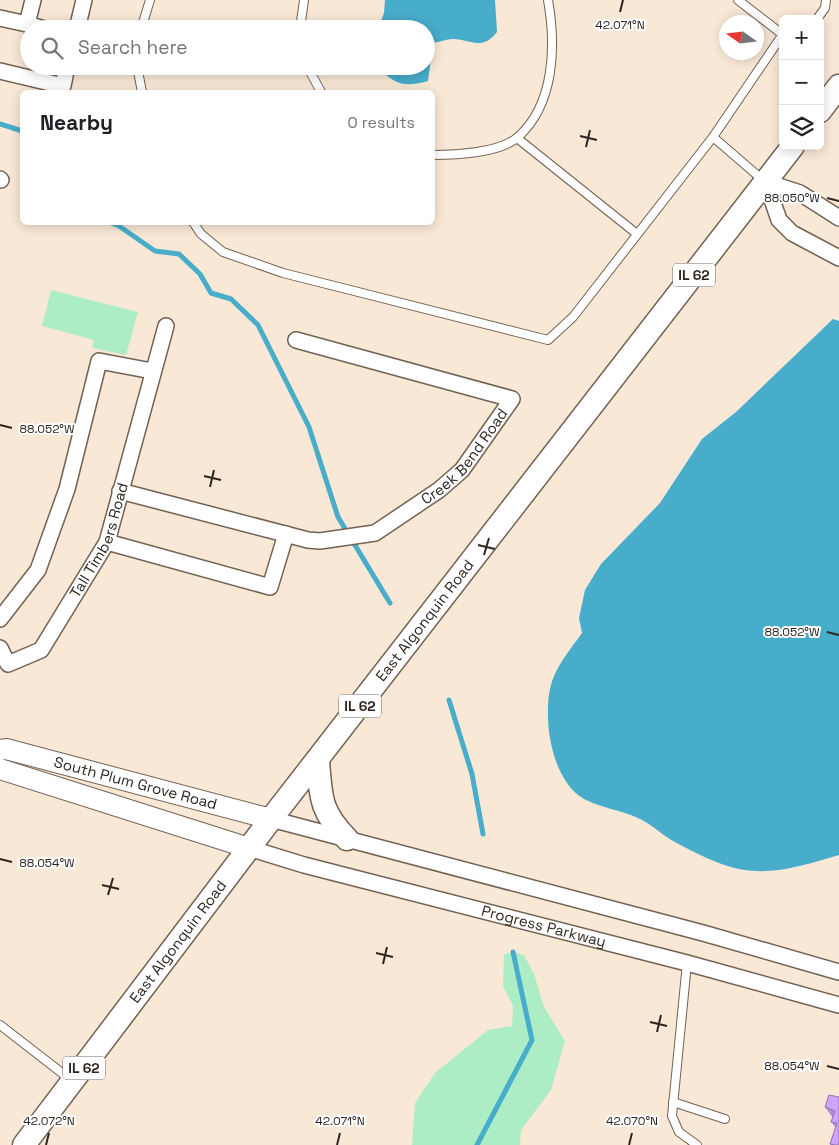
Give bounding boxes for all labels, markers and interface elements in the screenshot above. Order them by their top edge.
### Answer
north arrow [719,15,764,60]
map controls [779,15,824,150]
button: + [779,15,824,60]
text: 42.071°N [595,17,645,33]
search box [20,20,435,75]
icon: search [38,34,66,62]
text: Search here [78,35,188,60]
button: − [779,60,824,105]
button: layers [779,105,824,150]
text: Nearby [40,109,113,136]
text: 0 results [347,112,415,133]
text: 88.050°W [764,190,820,206]
road number: IL 62 [673,264,715,286]
street label: Creek Bend Road [417,404,511,508]
text: 88.052°W [20,421,75,437]
street label: Tall Timbers Road [65,480,132,601]
street label: East Algonquin Road [371,556,478,685]
text: 88.052°W [765,624,820,640]
road number: IL 62 [339,694,381,718]
street label: South Plum Grove Road [52,752,219,813]
text: 88.054°W [19,855,75,871]
street label: East Algonquin Road [125,876,230,1007]
street label: Progress Parkway [479,901,608,951]
road number: IL 62 [63,1056,105,1080]
text: 88.054°W [764,1058,820,1074]
text: 42.072°N [23,1113,75,1129]
text: 42.071°N [315,1113,365,1129]
text: 42.070°N [606,1113,658,1129]

